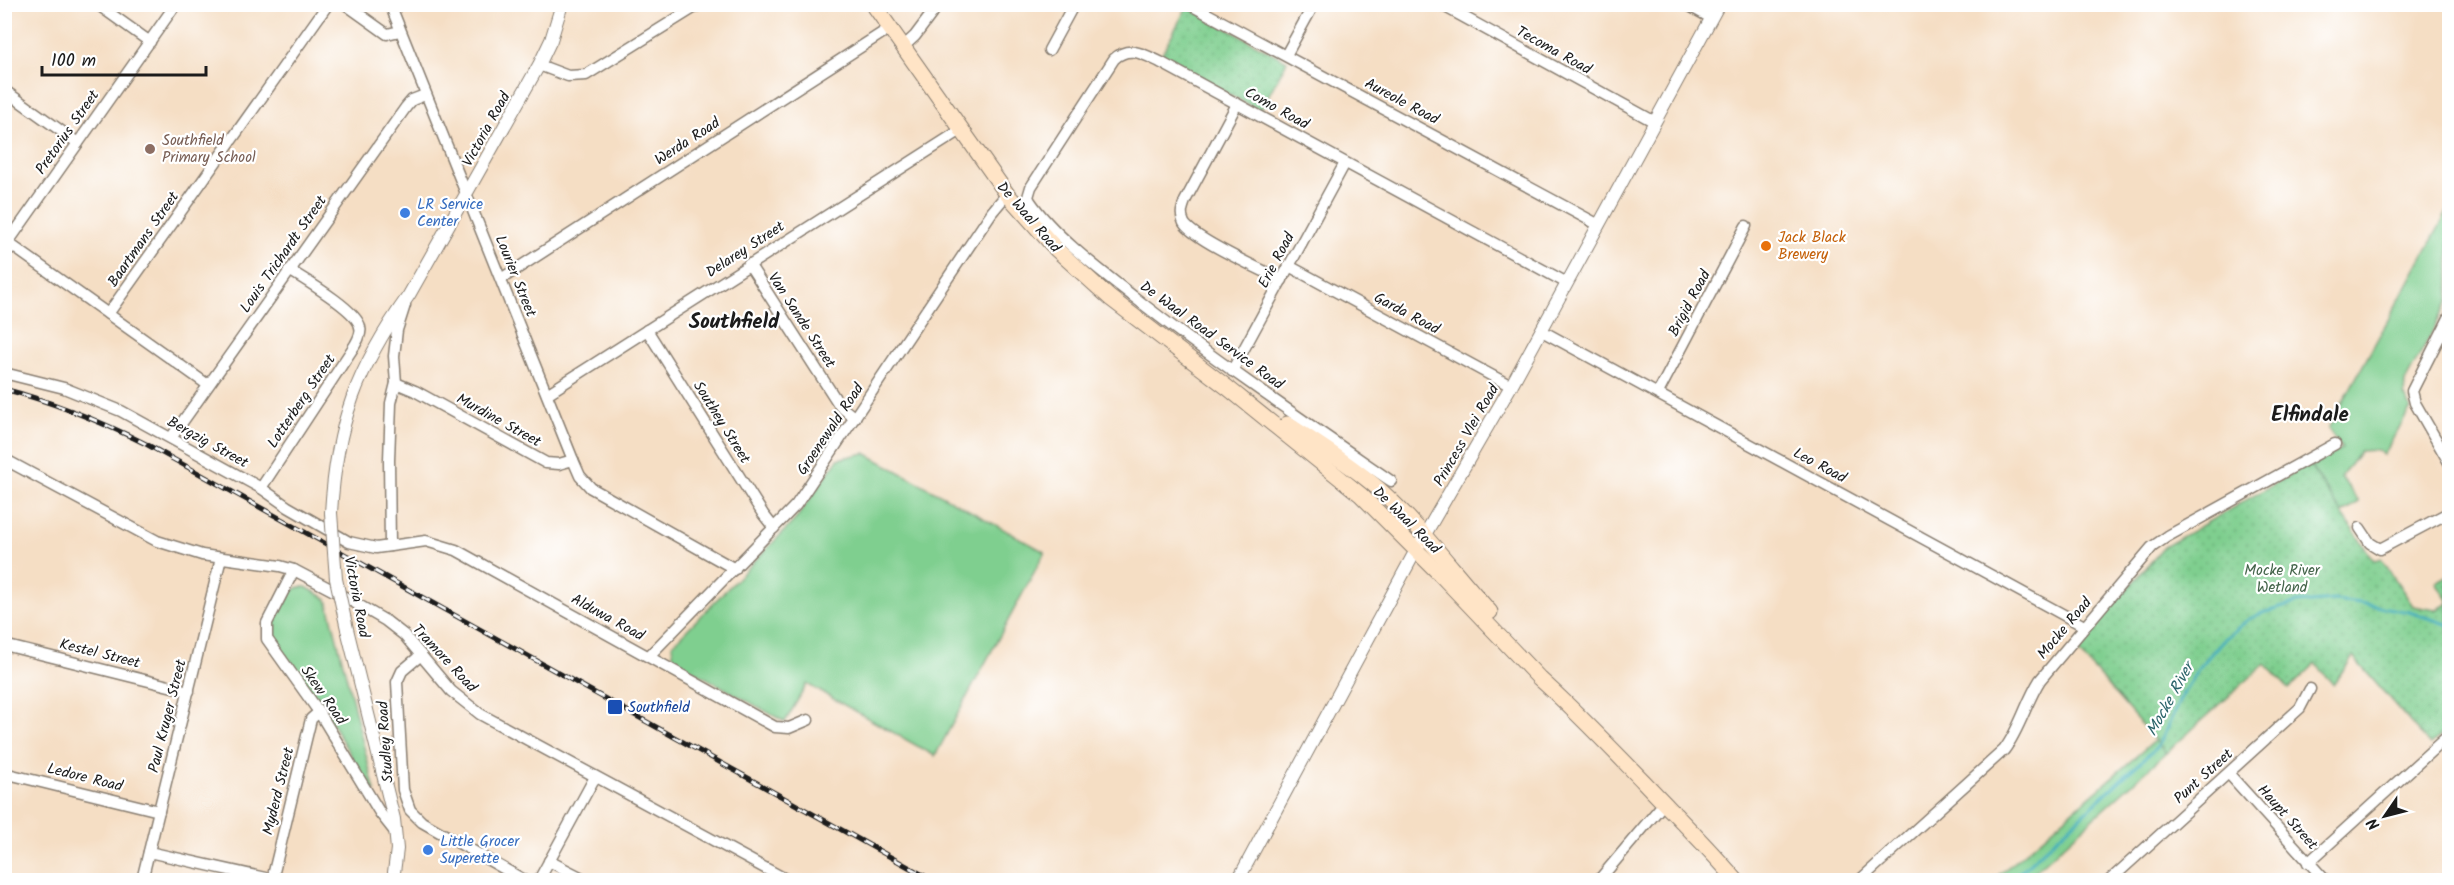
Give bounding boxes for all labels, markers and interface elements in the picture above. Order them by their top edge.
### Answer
street label: Tecoma Road [1511,20,1596,82]
scale bar [42,39,206,77]
text: 100 m [51,47,96,76]
street label: Aureole Road [1360,72,1444,132]
street label: Como Road [1240,81,1314,137]
street label: Pretorius Street [30,85,106,180]
street label: Victoria Road [456,87,518,171]
street label: Werda Road [650,111,726,172]
place label: Southfield Primary School [162,129,256,170]
marker: Southfield Primary School [143,142,157,156]
street label: De Waal Road [990,177,1067,259]
street label: Baartmans Street [102,187,186,292]
street label: Louis Trichardt Street [234,191,334,318]
place label: LR Service Center [417,193,483,234]
marker: LR Service Center [398,206,412,220]
street label: Delarey Street [701,215,790,284]
place label: Jack Black Brewery [1778,226,1847,267]
street label: Erie Road [1252,228,1302,293]
street label: Lourier Street [488,232,542,321]
marker: Jack Black Brewery [1759,239,1773,253]
street label: Brigid Road [1662,265,1718,341]
street label: Van Sande Street [761,268,841,374]
street label: De Waal Road Service Road [1134,275,1289,397]
street label: Garda Road [1369,286,1444,342]
district label: Southfield [689,306,780,339]
street label: Lotterberg Street [261,349,342,453]
street label: Southey Street [686,376,756,469]
street label: Groenewald Road [791,378,871,481]
street label: Princess Vlei Road [1428,379,1506,491]
street label: Murdine Street [452,388,546,454]
district label: Elfindale [2271,399,2349,432]
street label: Bergzig Street [162,411,253,475]
street label: Leo Road [1788,442,1851,490]
street label: De Waal Road [1367,481,1446,561]
street label: Victoria Road [336,554,376,640]
park label: Mocke River Wetland [2244,559,2321,600]
street label: Alduwa Road [566,588,649,648]
street label: Mocke Road [2031,592,2098,665]
street label: Tramore Road [406,619,483,699]
street label: Kestel Street [57,632,143,676]
water label: Mocke River [2140,655,2203,741]
street label: Paul Kruger Street [142,657,194,775]
street label: Skew Road [294,661,353,731]
place label: Southfield [628,696,690,720]
marker: Southfield [606,698,624,716]
street label: Studley Road [371,700,401,784]
street label: Punt Street [2168,743,2239,810]
street label: Myderd Street [256,745,301,838]
street label: Ledore Road [44,757,126,799]
street label: Haupt Street [2251,779,2324,856]
north arrow [2355,786,2415,846]
text: N [2361,812,2387,835]
place label: Little Grocer Superette [440,830,520,871]
marker: Little Grocer Superette [421,843,435,857]

